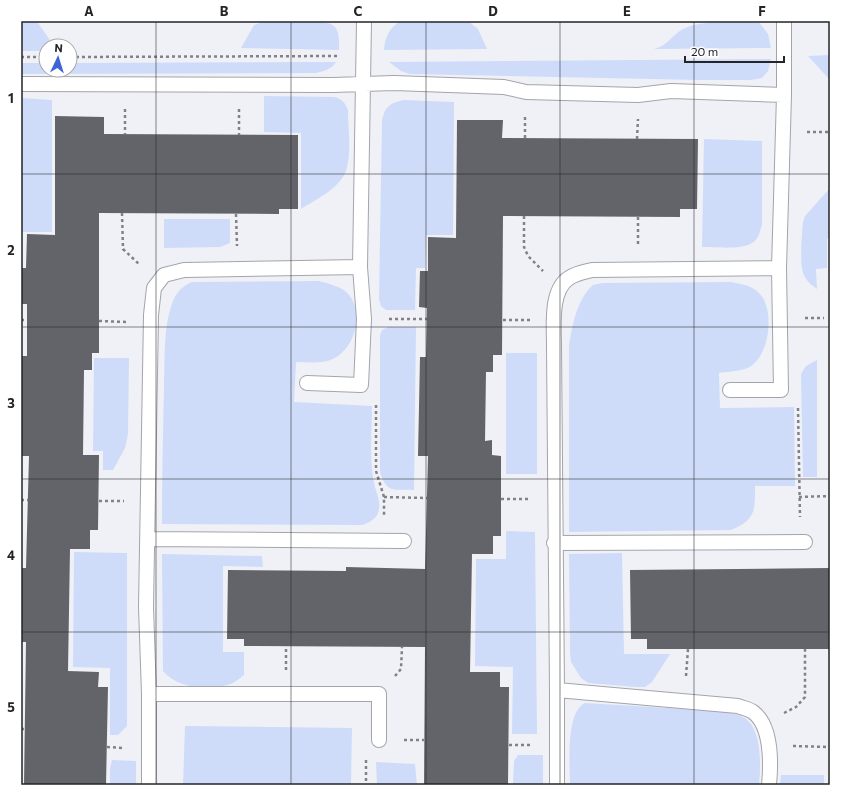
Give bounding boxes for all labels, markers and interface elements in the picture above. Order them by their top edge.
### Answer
text: A [84,3,94,19]
text: B [220,3,229,19]
text: C [354,3,363,19]
text: D [488,3,498,19]
text: E [623,3,631,19]
text: F [758,3,766,19]
north arrow [38,38,78,78]
scale bar [685,38,784,64]
text: N [54,41,63,54]
text: 20 m [691,44,718,58]
text: 1 [8,90,14,106]
text: 2 [7,242,15,258]
text: 3 [7,395,15,411]
text: 4 [7,547,15,563]
text: 5 [7,699,15,715]

